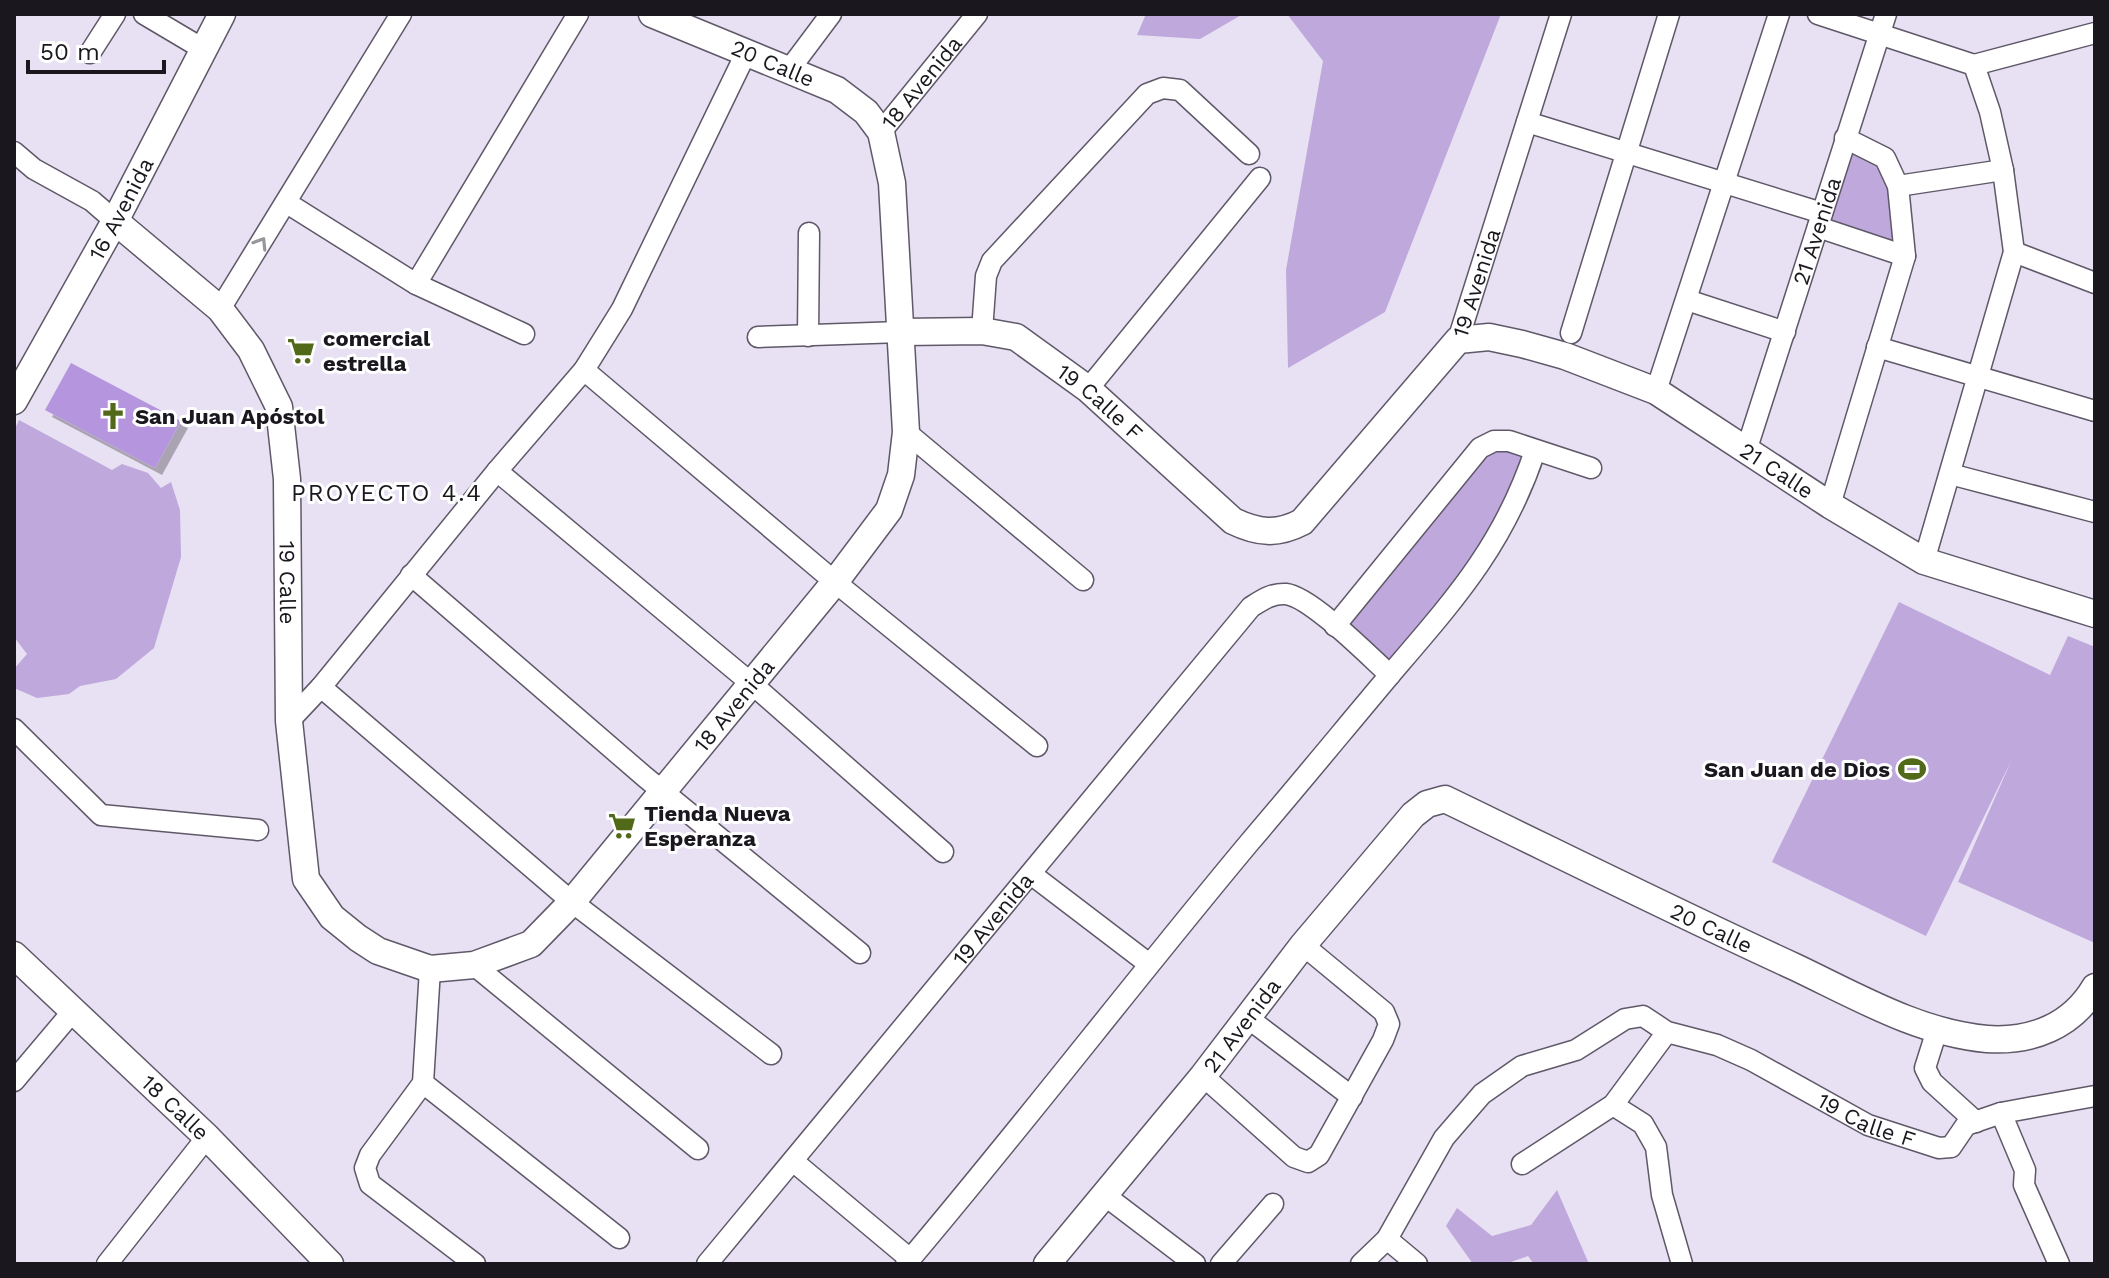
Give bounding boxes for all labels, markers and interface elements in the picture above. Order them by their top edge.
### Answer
scale bar [28,24,164,74]
street label: 18 Avenida [877,31,967,134]
street label: 20 Calle [728,35,818,92]
text: 50 m [40,38,100,66]
street label: 16 Avenida [84,154,159,264]
street label: 21 Avenida [1788,174,1846,288]
street label: 19 Avenida [1448,226,1505,340]
one-way arrow [252,237,267,252]
place label: comercial estrella [323,326,431,376]
supermarket icon: comercial estrella [286,336,316,366]
street label: 19 Calle F [1052,359,1148,446]
church icon: San Juan Apóstol [98,401,128,431]
place label: San Juan Apóstol [135,404,325,429]
street label: 21 Calle [1735,438,1818,504]
district label: PROYECTO 4.4 [291,479,483,507]
street label: 19 Calle [275,541,300,624]
street label: 18 Avenida [689,654,780,757]
sports icon: San Juan de Dios [1897,754,1927,784]
place label: San Juan de Dios [1704,757,1890,782]
place label: Tienda Nueva Esperanza [644,801,791,851]
supermarket icon: Tienda Nueva Esperanza [607,811,637,841]
street label: 19 Avenida [948,868,1039,971]
street label: 20 Calle [1666,898,1756,959]
street label: 21 Avenida [1198,974,1286,1078]
street label: 18 Calle [136,1070,214,1145]
street label: 19 Calle F [1813,1088,1918,1152]

